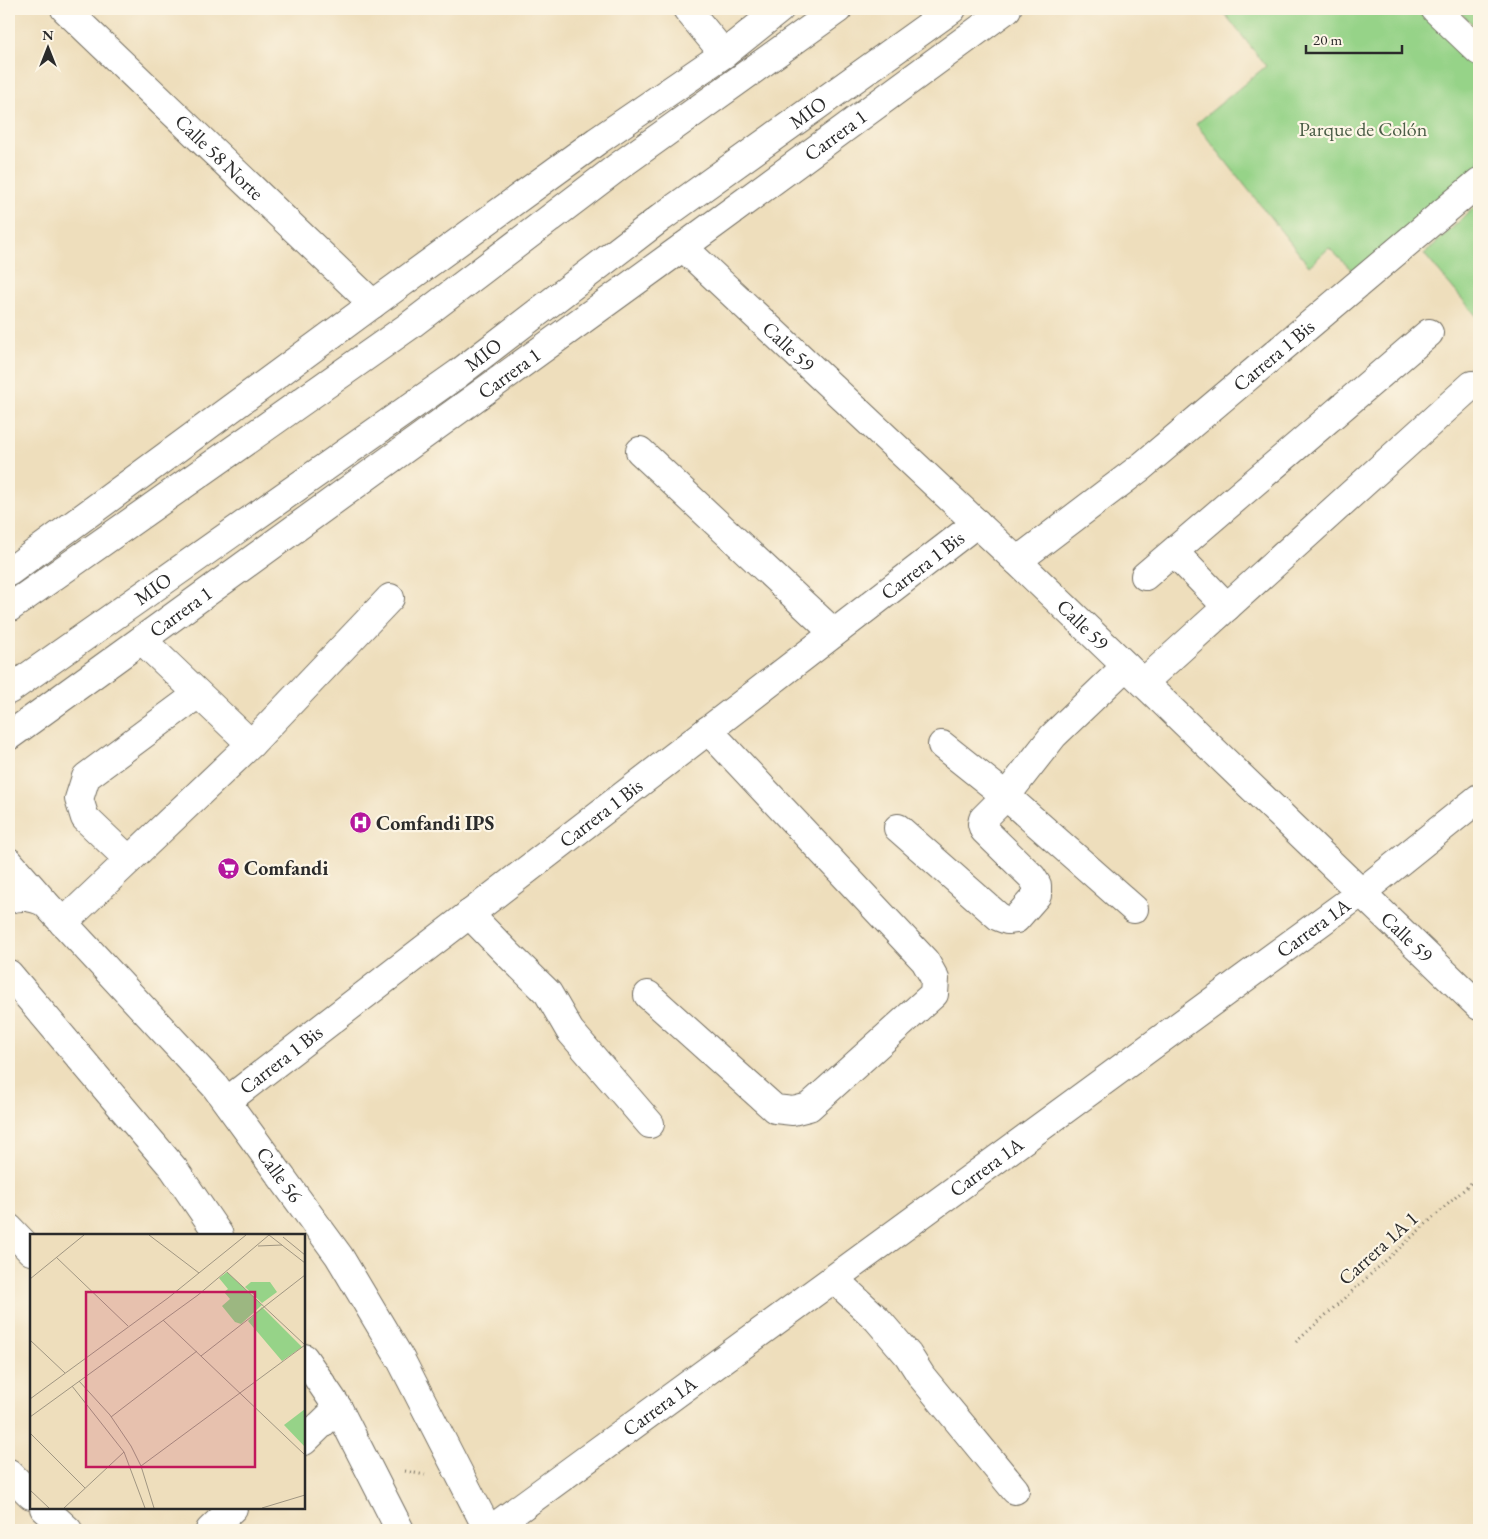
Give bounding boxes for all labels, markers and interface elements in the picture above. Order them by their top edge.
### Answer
north arrow [22,22,72,72]
scale bar [1306,22,1402,54]
text: N [42,26,54,44]
text: 20 m [1313,30,1342,49]
street label: MIO [784,90,832,135]
street label: Carrera 1 [799,103,872,167]
street label: Calle 58 Norte [170,108,270,206]
park label: Parque de Colón [1299,116,1428,142]
street label: Carrera 1 Bis [1227,313,1320,397]
street label: Calle 59 [757,315,821,378]
street label: MIO [459,332,507,377]
street label: Carrera 1 [473,342,546,405]
street label: Carrera 1 Bis [875,525,969,605]
street label: MIO [129,566,177,611]
street label: Carrera 1 [144,580,217,643]
street label: Calle 59 [1051,593,1115,656]
street label: Carrera 1 Bis [554,772,648,853]
place label: Comfandi IPS [376,810,494,836]
hospital icon: Comfandi IPS [348,811,372,835]
place label: Comfandi [244,855,328,881]
supermarket icon: Comfandi [216,856,240,880]
street label: Carrera 1A [1271,892,1355,963]
street label: Calle 59 [1375,906,1439,968]
street label: Carrera 1 Bis [234,1019,328,1100]
street label: Carrera 1A [944,1131,1029,1203]
street label: Calle 56 [251,1142,309,1208]
street label: Carrera 1A 1 [1332,1205,1424,1291]
inset map [30,1234,305,1509]
street label: Carrera 1A [617,1370,702,1442]

